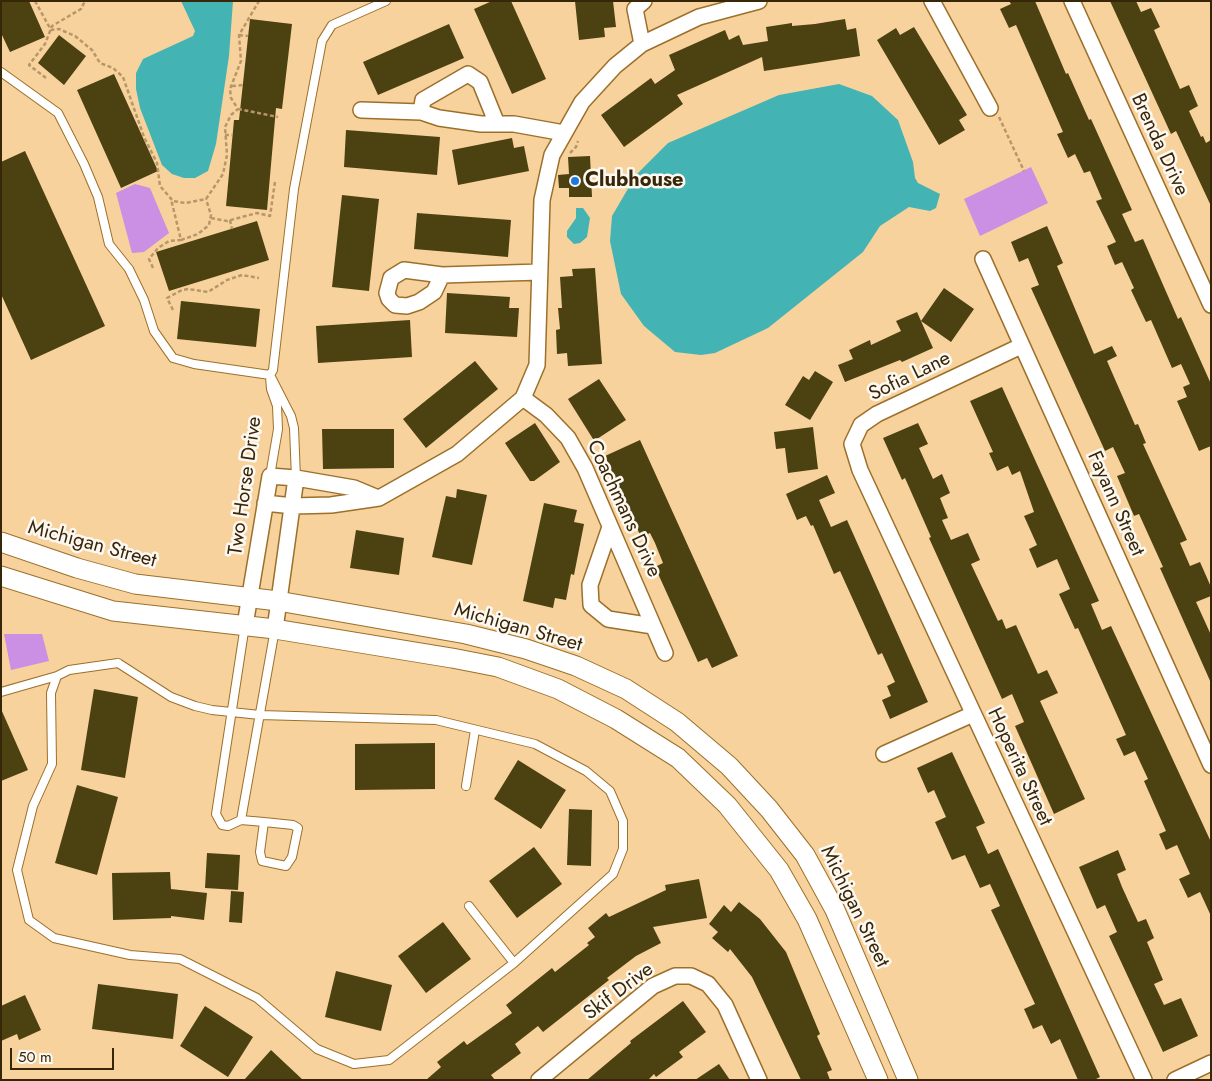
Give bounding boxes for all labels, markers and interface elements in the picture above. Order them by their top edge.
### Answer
street label: Brenda Drive [1125,90,1193,200]
place label: Clubhouse [585,169,684,193]
marker: Clubhouse [569,175,581,187]
street label: Sofia Lane [865,347,955,407]
street label: Two Horse Drive [224,415,268,557]
street label: Coachmans Drive [581,437,665,581]
street label: Fayann Street [1081,448,1149,560]
street label: Michigan Street [25,516,159,574]
street label: Michigan Street [451,598,585,658]
street label: Hoperita Street [981,704,1057,830]
street label: Michigan Street [814,842,894,972]
street label: Skif Drive [579,958,659,1026]
scale bar [12,1038,116,1070]
text: 50 m [18,1046,52,1068]

